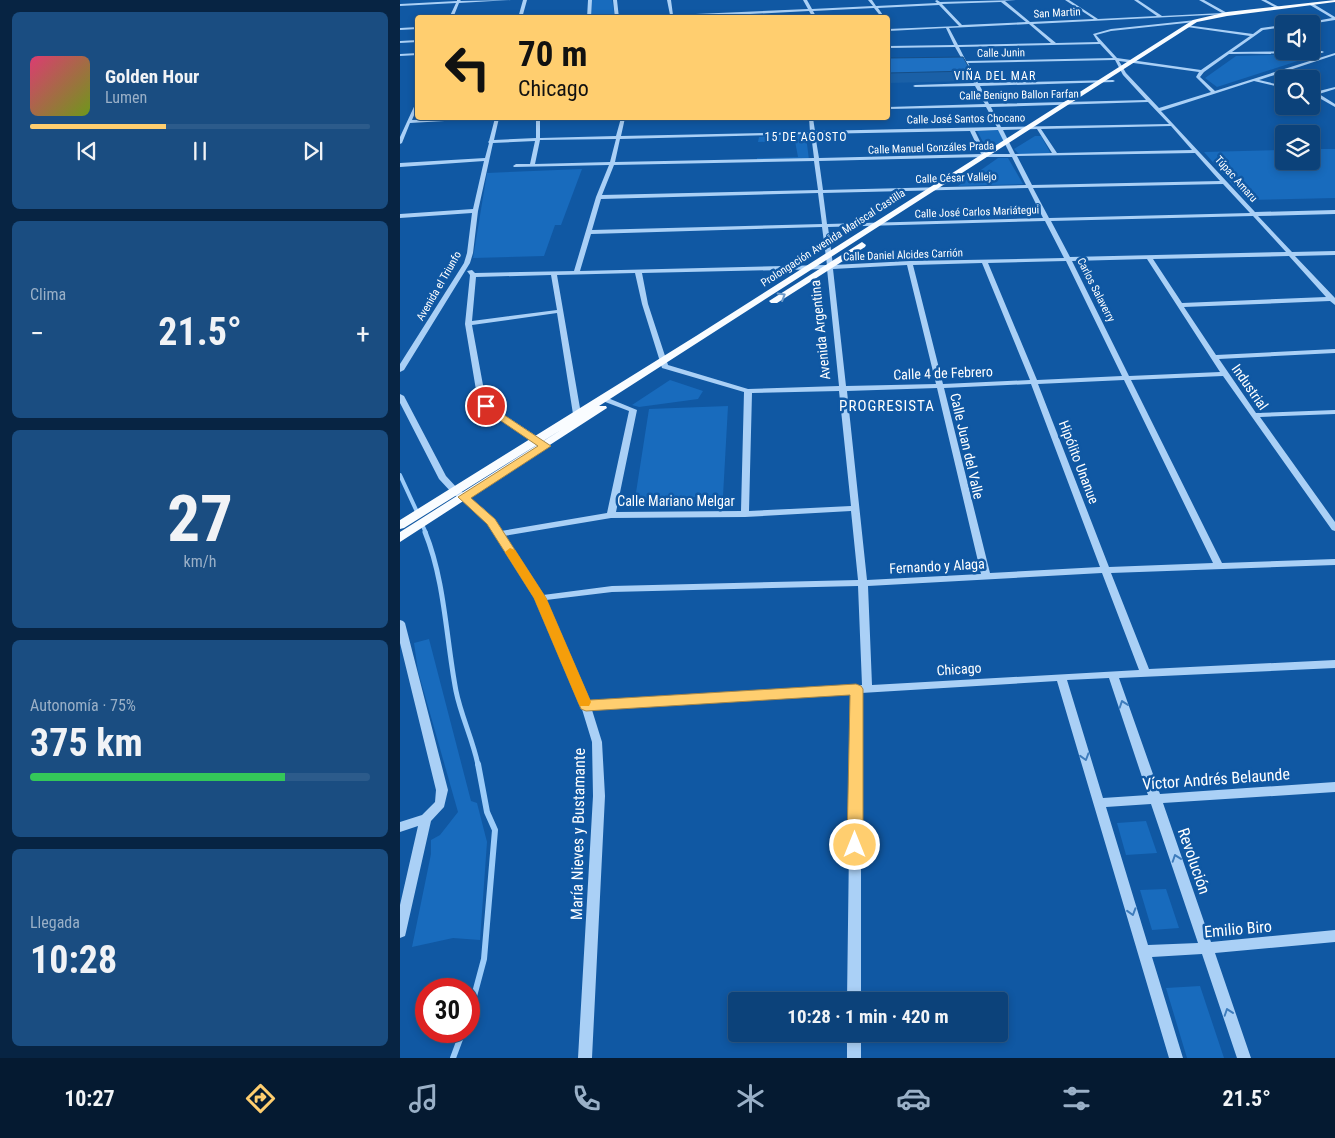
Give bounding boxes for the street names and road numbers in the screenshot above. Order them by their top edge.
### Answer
street label: San Martin [1033,5,1081,21]
street label: Calle Junin [977,46,1025,60]
street label: Calle Benigno Ballon Farfan [959,87,1079,103]
street label: Calle José Santos Chocano [907,111,1026,127]
street label: Calle Manuel Gonzáles Prada [868,139,994,157]
street label: Túpac Amaru [1212,153,1260,205]
street label: Calle César Vallejo [915,170,997,186]
street label: Prolongación Avenida Mariscal Castilla [758,186,908,290]
street label: Calle José Carlos Mariátegui [914,203,1040,221]
street label: Calle Daniel Alcides Carrión [843,246,963,264]
street label: Avenida el Triunfo [414,249,464,323]
street label: Carlos Salaverry [1074,256,1118,325]
street label: Avenida Argentina [807,279,833,381]
street label: Industrial [1229,361,1271,413]
street label: Calle 4 de Febrero [893,363,993,383]
street label: Calle Juan del Valle [947,391,987,501]
street label: Hipólito Unanue [1056,418,1102,506]
street label: Calle Mariano Melgar [617,493,735,509]
street label: Fernando y Alaga [889,556,985,576]
street label: Chicago [936,659,982,679]
street label: María Nieves y Bustamante [567,748,589,920]
street label: Víctor Andrés Belaunde [1142,764,1290,794]
street label: Revolución [1174,825,1214,897]
street label: Emilio Biro [1203,917,1273,941]

